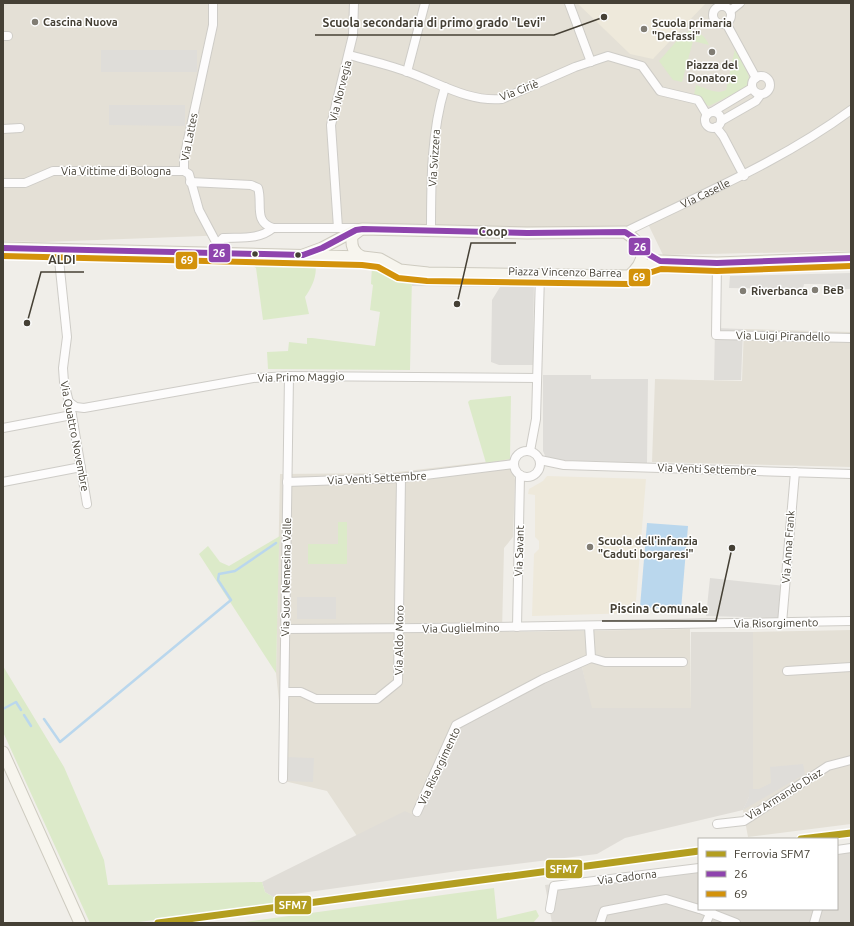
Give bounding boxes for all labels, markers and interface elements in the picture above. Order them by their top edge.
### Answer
callout: Scuola secondaria di primo grado "Levi" [315,11,554,35]
place label: Cascina Nuova [43,16,118,28]
text: Scuola secondaria di primo grado "Levi" [323,16,545,29]
marker: Cascina Nuova [30,17,40,27]
place label: Scuola primaria "Defassi" [652,17,732,42]
marker: Scuola primaria "Defassi" [639,24,649,34]
marker: Piazza del Donatore [707,47,717,57]
street label: Via Norvegia [327,59,353,123]
place label: Piazza del Donatore [686,59,738,84]
street label: Via Ciriè [498,77,540,103]
street label: Via Lattes [178,112,200,162]
street label: Via Svizzera [426,129,442,187]
street label: Via Vittime di Bologna [61,165,171,177]
street label: Via Caselle [679,176,732,210]
callout: Coop [471,219,516,243]
text: Coop [478,225,508,238]
line badge: 26 [628,237,651,256]
text: 26 [634,241,646,253]
line badge: 26 [208,243,231,263]
text: 26 [213,247,225,259]
callout: ALDI [41,248,84,272]
unlabelled marker [250,249,260,259]
unlabelled marker [293,250,303,260]
line badge: 69 [175,251,198,270]
text: ALDI [48,253,76,266]
text: 69 [181,254,193,266]
street label: Piazza Vincenzo Barrea [508,265,622,279]
line badge: 69 [628,268,651,287]
text: 69 [633,271,645,283]
place label: BeB [823,284,844,296]
place label: Riverbanca [751,285,808,297]
marker: BeB [810,285,820,295]
marker: Riverbanca [738,286,748,296]
street label: Via Luigi Pirandello [736,329,830,343]
street label: Via Primo Maggio [257,370,345,384]
street label: Via Quattro Novembre [58,380,92,492]
street label: Via Venti Settembre [657,461,757,477]
street label: Via Venti Settembre [327,469,427,487]
street label: Via Anna Frank [779,510,797,584]
street label: Via Suor Nemesina Valle [279,517,293,637]
street label: Via Savant [512,525,526,577]
place label: Scuola dell'infanzia "Caduti borgaresi" [598,535,698,560]
marker: Scuola dell'infanzia "Caduti borgaresi" [585,542,595,552]
callout: Piscina Comunale [602,597,716,621]
text: Piscina Comunale [610,602,708,615]
street label: Via Aldo Moro [392,605,406,675]
street label: Via Risorgimento [734,616,818,630]
street label: Via Guglielmino [422,621,500,635]
street label: Via Risorgimento [416,725,462,807]
street label: Via Armando Diaz [744,766,824,822]
legend [698,838,838,910]
text: Ferrovia SFM7 [734,847,811,860]
line badge: SFM7 [545,859,583,879]
text: SFM7 [550,863,578,875]
street label: Via Cadorna [597,867,657,887]
text: 26 [734,867,748,880]
text: 69 [734,887,748,900]
line badge: SFM7 [274,895,312,915]
text: SFM7 [279,899,307,911]

